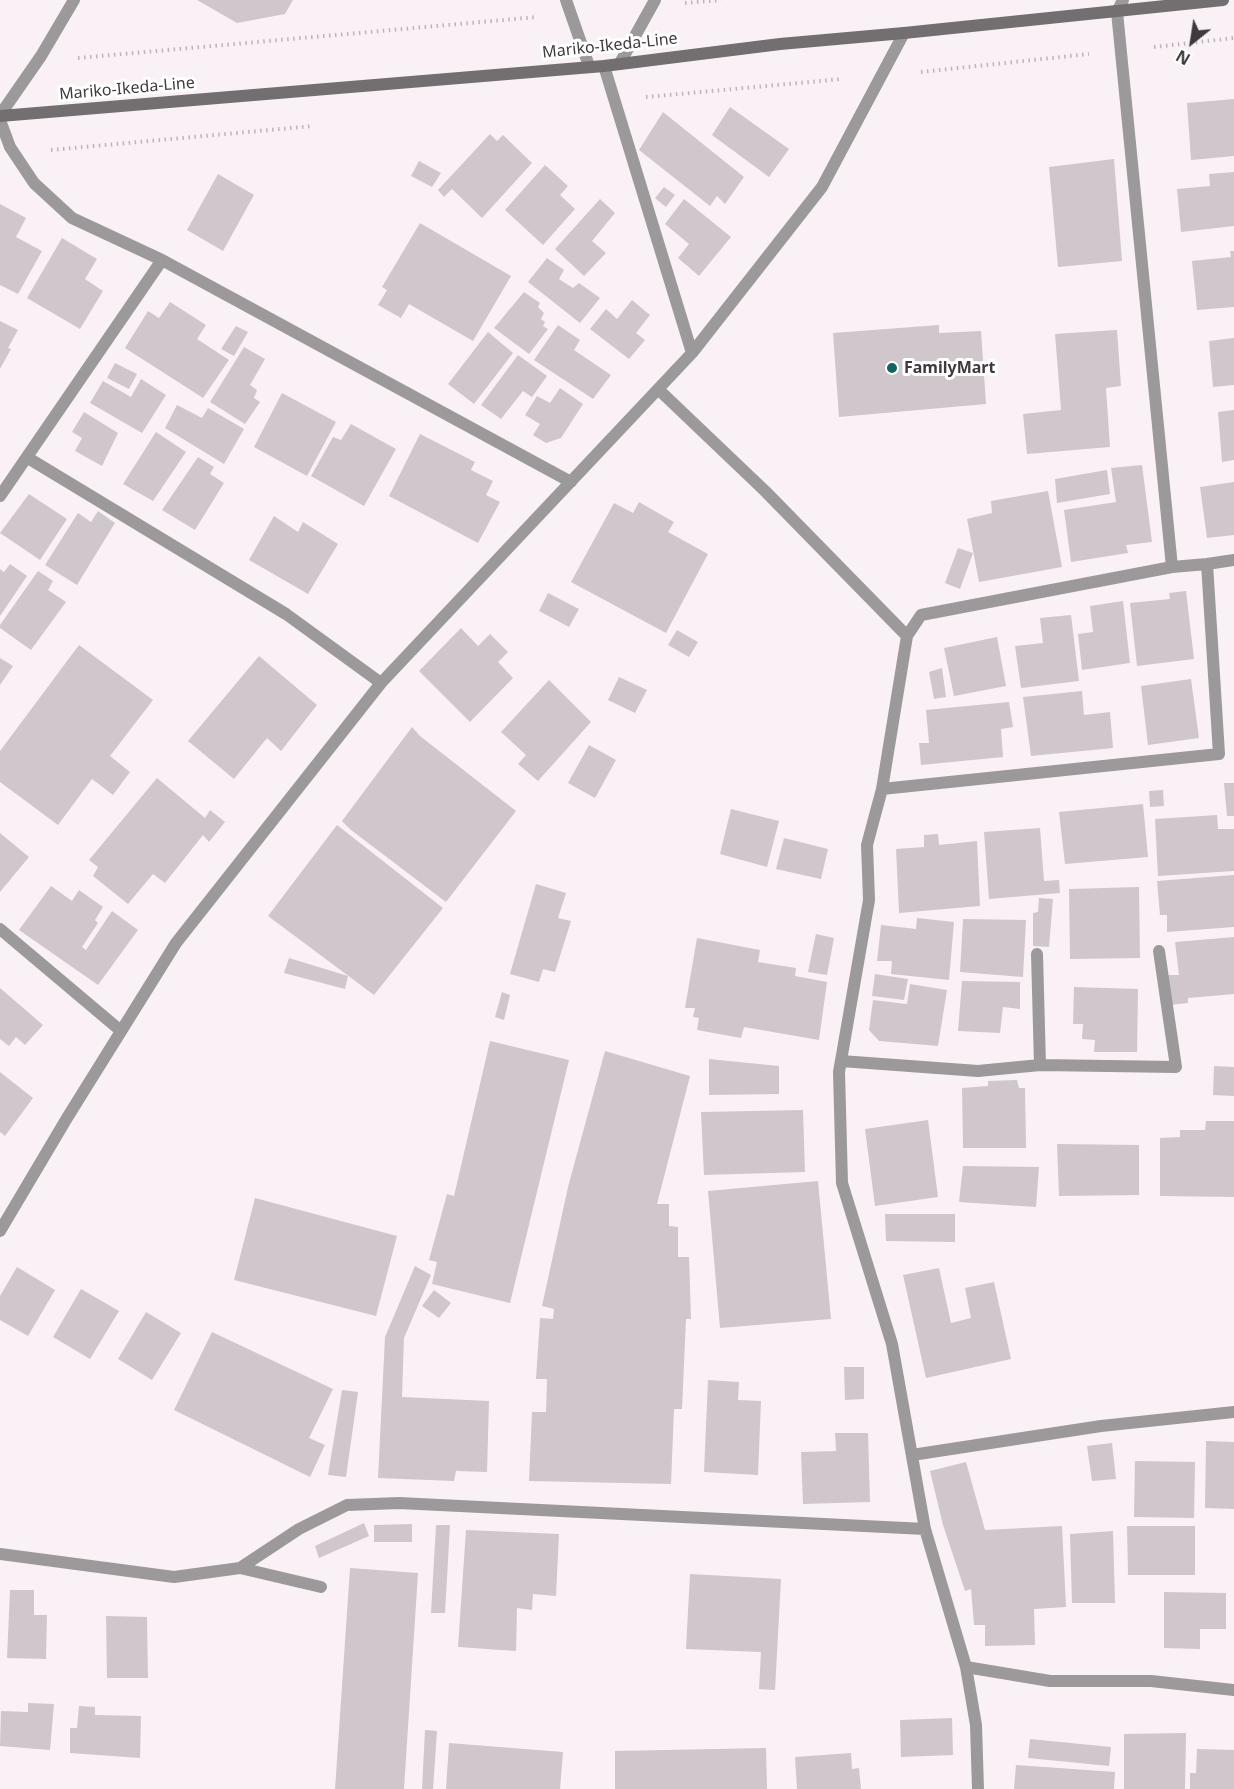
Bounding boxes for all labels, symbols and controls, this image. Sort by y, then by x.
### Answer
north arrow [1162,12,1222,72]
street label: Mariko-Ikeda-Line [541,29,679,63]
text: N [1172,45,1194,70]
street label: Mariko-Ikeda-Line [58,74,196,104]
place label: FamilyMart [904,358,995,378]
marker: FamilyMart [885,361,899,375]

